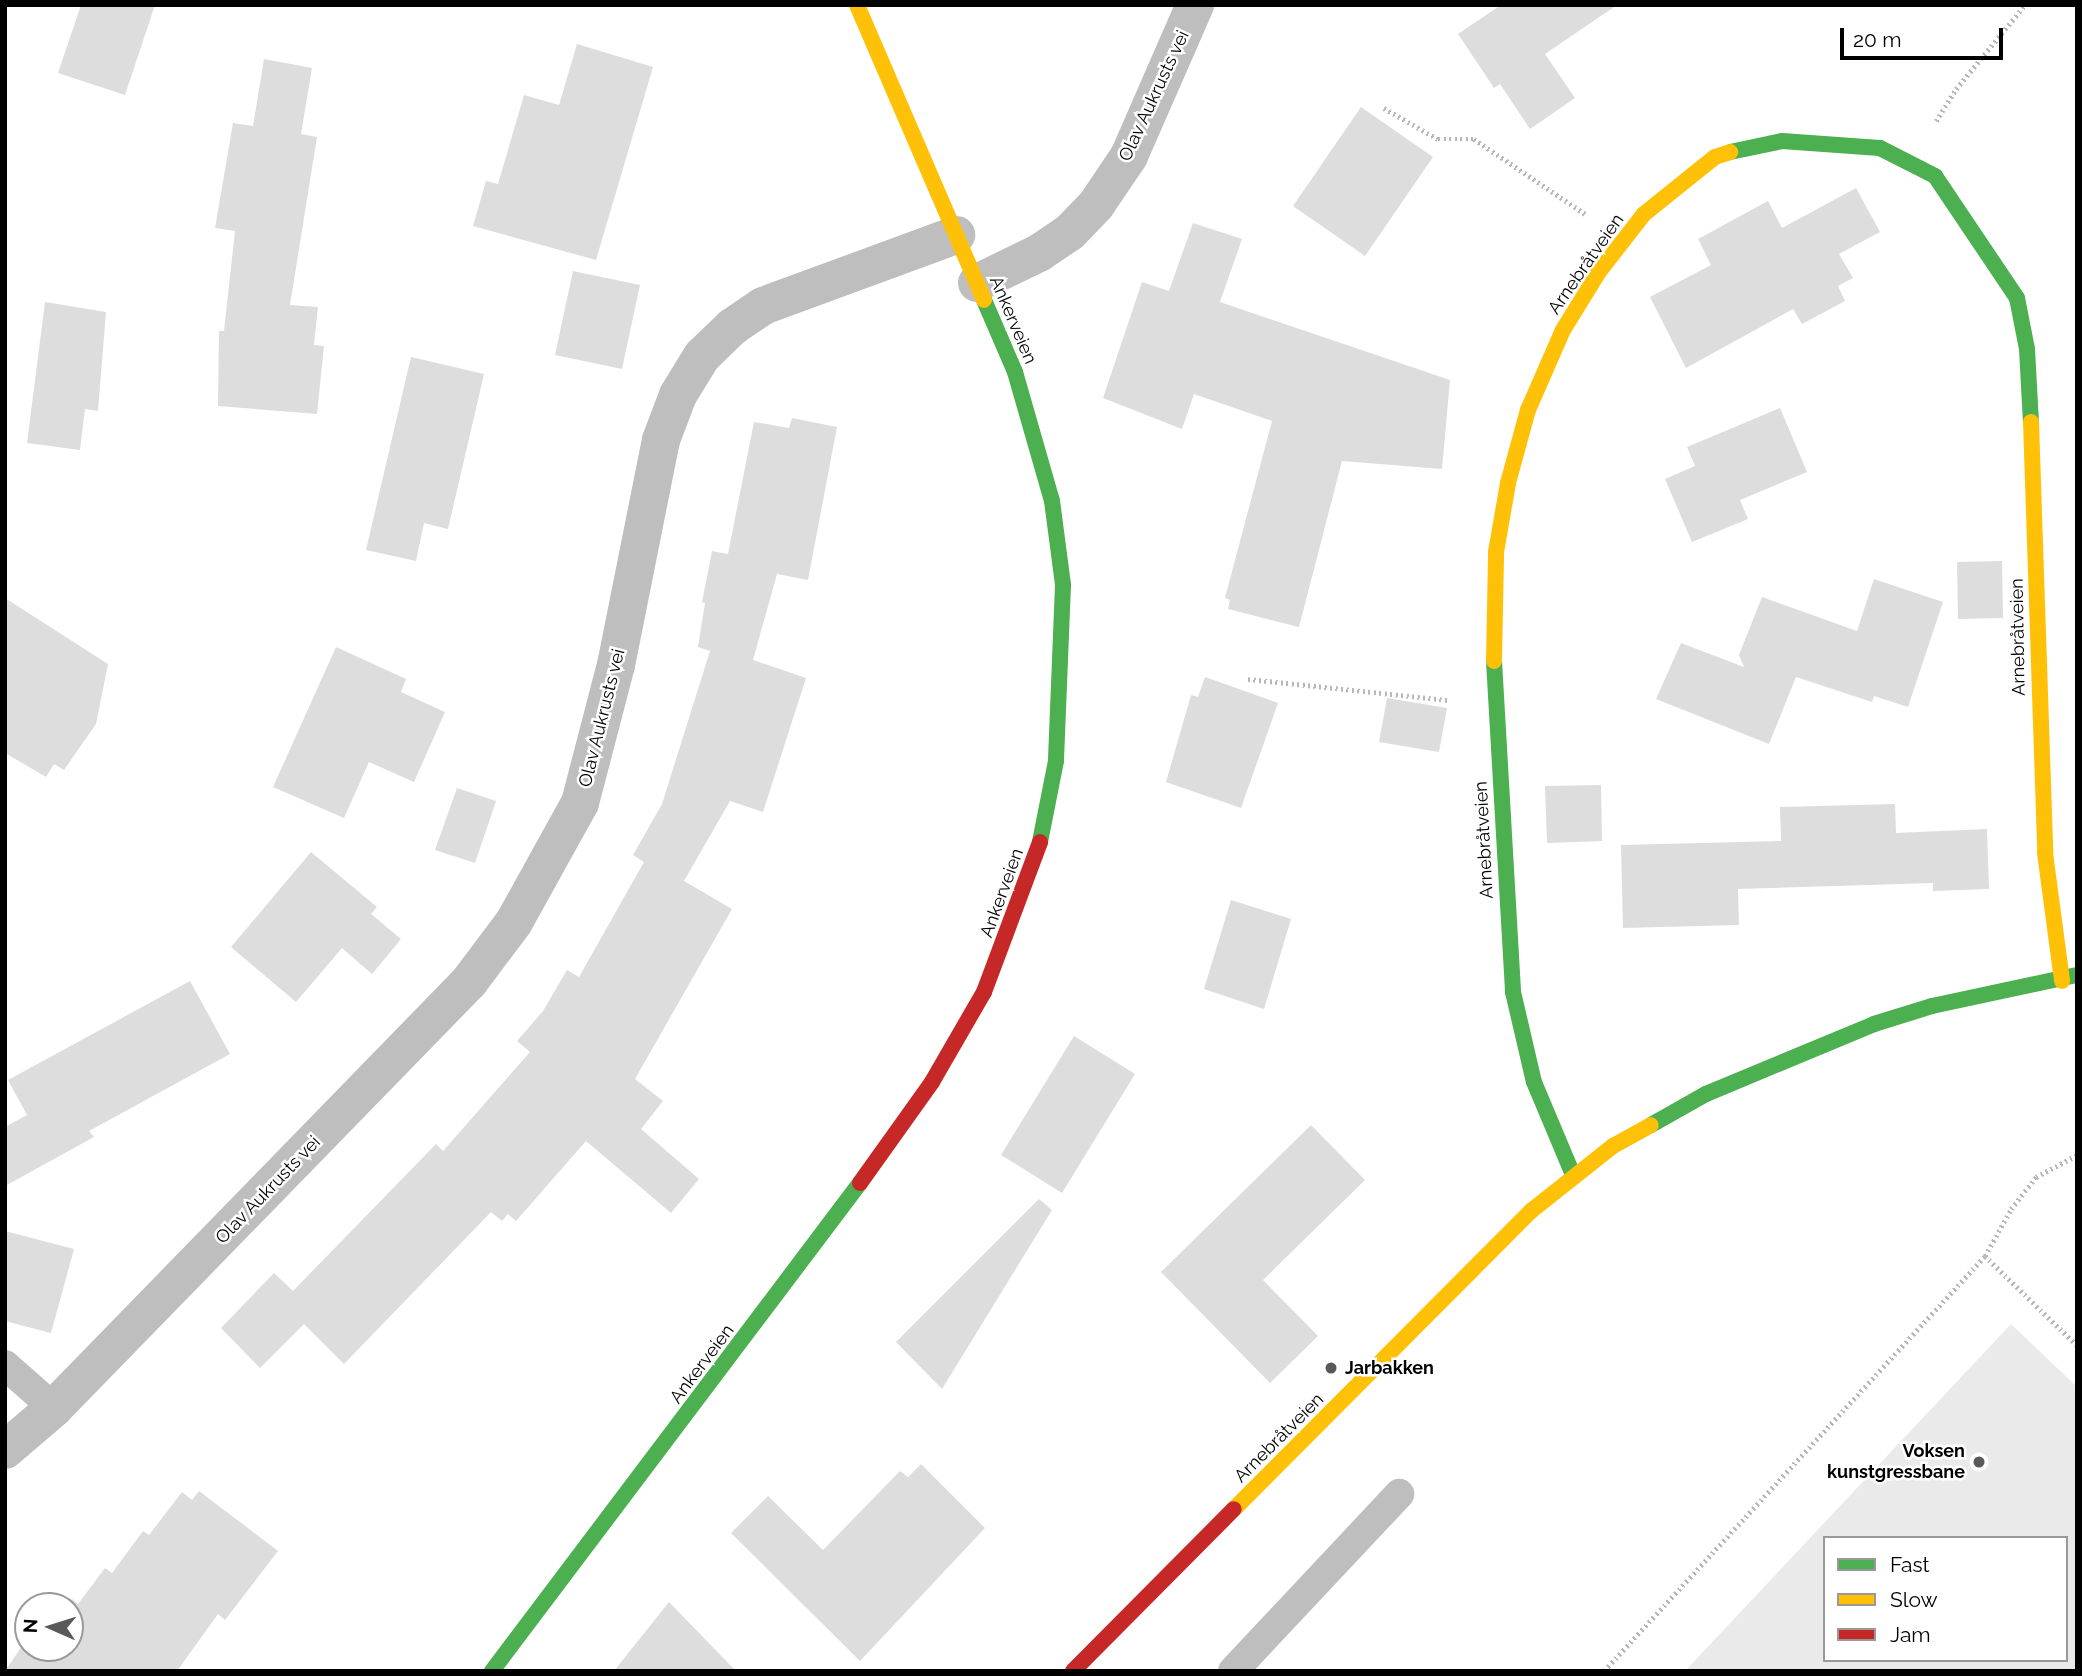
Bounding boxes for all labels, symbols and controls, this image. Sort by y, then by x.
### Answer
scale bar [1844,14,2007,58]
street label: Olav Aukrusts vei [1114,27,1194,165]
text: 20 m [1853,27,1901,52]
street label: Arnebråtveien [1543,210,1629,318]
street label: Ankerveien [985,273,1041,367]
street label: Arnebråtveien [2006,578,2030,696]
street label: Olav Aukrusts vei [574,646,630,790]
street label: Arnebråtveien [1470,781,1498,899]
street label: Ankerveien [976,845,1028,941]
street label: Olav Aukrusts vei [211,1131,325,1249]
street label: Ankerveien [665,1320,739,1408]
place label: Jarbakken [1345,1357,1434,1379]
marker: Jarbakken [1323,1360,1339,1376]
street label: Arnebråtveien [1230,1389,1328,1487]
place label: Voksen kunstgressbane [1827,1441,1965,1484]
marker: Voksen kunstgressbane [1971,1454,1987,1470]
legend [1823,1536,2068,1662]
text: Fast [1890,1552,1930,1577]
text: Slow [1890,1587,1938,1612]
north arrow [14,1592,84,1662]
text: N [19,1618,41,1634]
text: Jam [1890,1622,1931,1647]

